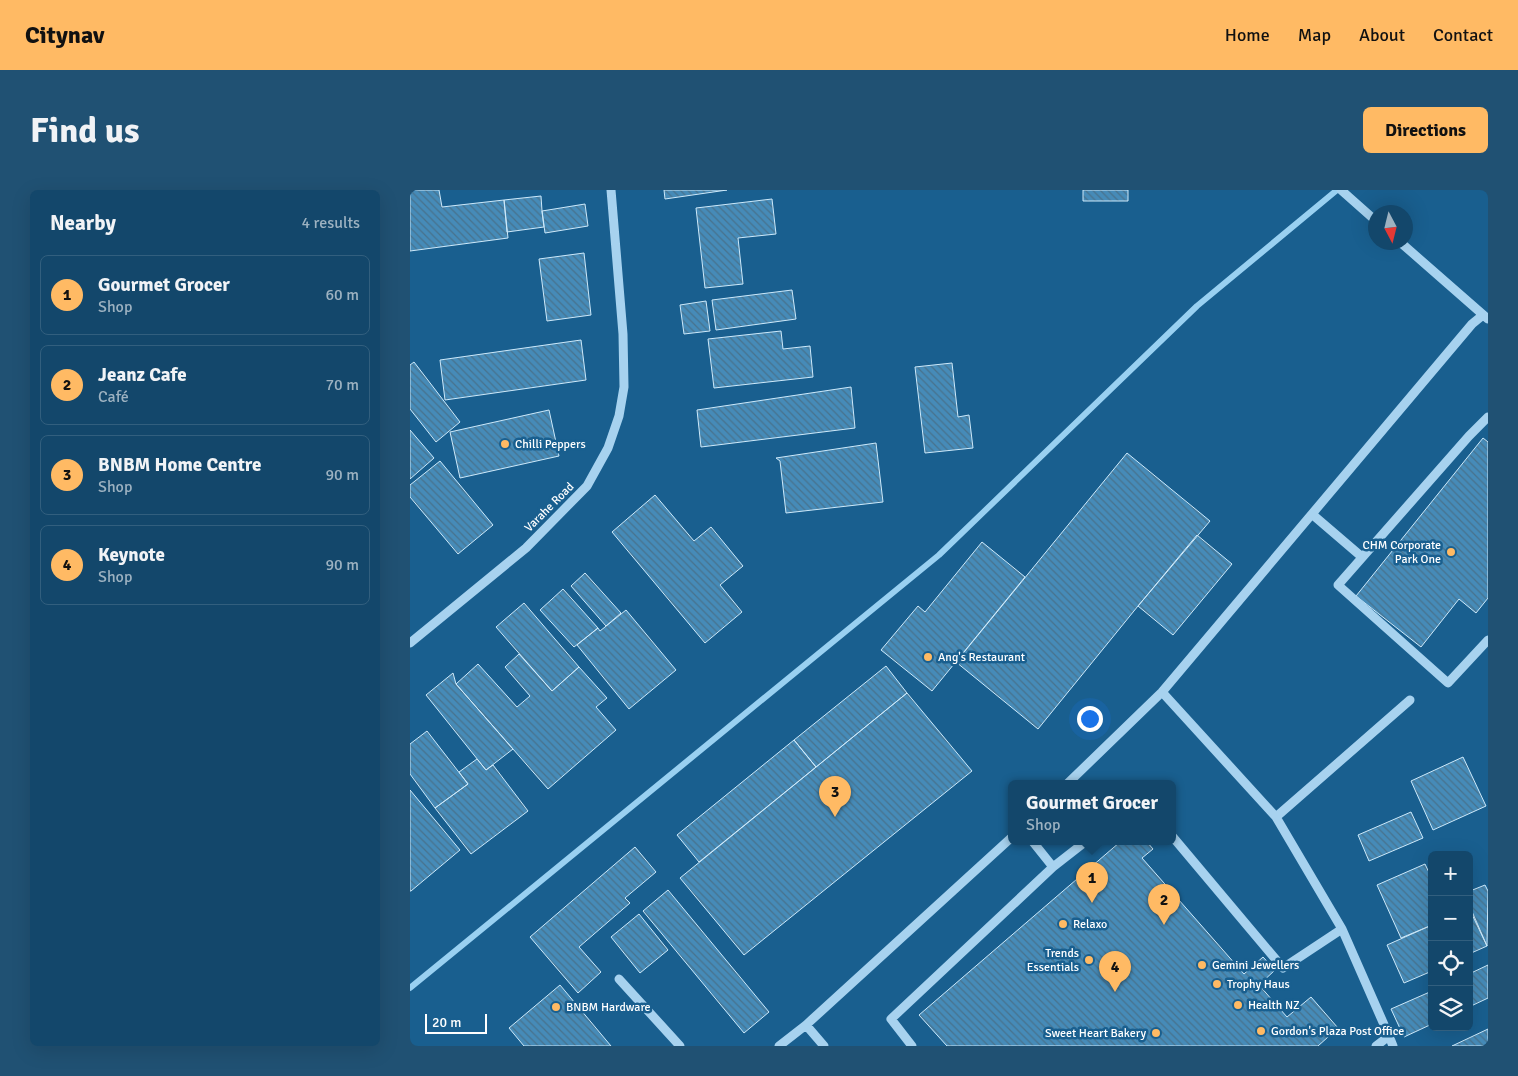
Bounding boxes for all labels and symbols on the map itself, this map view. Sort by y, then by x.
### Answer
north arrow [1368,205,1413,250]
place label: Chilli Peppers [515,437,586,452]
marker: Chilli Peppers [499,438,511,450]
street label: Varahe Road [521,479,577,535]
place label: CHM Corporate Park One [1363,538,1441,567]
marker: CHM Corporate Park One [1445,546,1457,558]
place label: Ang's Restaurant [938,650,1025,665]
marker: Ang's Restaurant [922,651,934,663]
your location [1077,706,1103,732]
pin: 3 [819,776,851,817]
pin: 1 [1076,862,1108,903]
pin: 2 [1148,884,1180,925]
place label: Relaxo [1073,917,1107,932]
marker: Relaxo [1057,918,1069,930]
place label: Trends Essentials [1027,946,1079,975]
pin: 4 [1099,951,1131,992]
marker: Trends Essentials [1083,954,1095,966]
place label: Gemini Jewellers [1212,958,1299,973]
marker: Gemini Jewellers [1196,959,1208,971]
place label: Trophy Haus [1227,977,1290,992]
marker: Trophy Haus [1211,978,1223,990]
place label: Health NZ [1248,998,1300,1013]
marker: Health NZ [1232,999,1244,1011]
place label: BNBM Hardware [566,1000,651,1015]
marker: BNBM Hardware [550,1001,562,1013]
scale bar [425,1011,488,1034]
place label: Gordon's Plaza Post Office [1271,1024,1404,1039]
marker: Gordon's Plaza Post Office [1255,1025,1267,1037]
place label: Sweet Heart Bakery [1045,1026,1146,1041]
marker: Sweet Heart Bakery [1150,1027,1162,1039]

